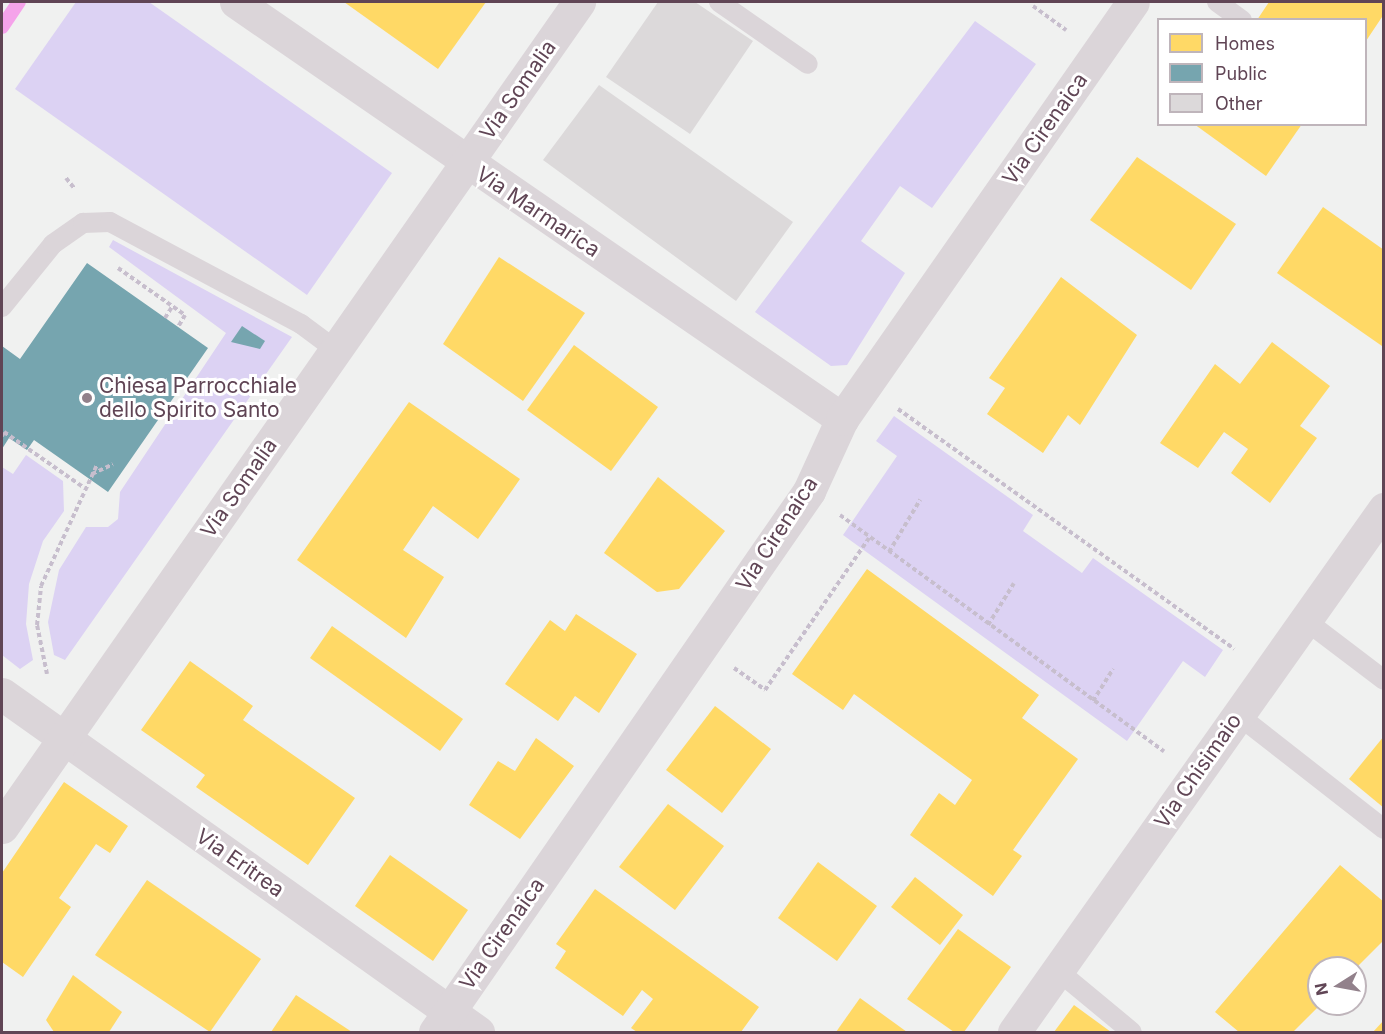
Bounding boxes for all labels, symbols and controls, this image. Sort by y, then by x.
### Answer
legend [1157,18,1367,126]
text: Homes [1215,33,1275,54]
street label: Via Somalia [475,35,561,145]
text: Public [1215,63,1267,84]
street label: Via Cirenaica [997,68,1093,190]
text: Other [1215,93,1263,114]
street label: Via Marmarica [471,161,605,263]
place label: Chiesa Parrocchiale dello Spirito Santo [99,373,297,423]
marker: Chiesa Parrocchiale dello Spirito Santo [80,391,94,405]
street label: Via Somalia [196,433,282,543]
street label: Via Cirenaica [731,472,823,596]
street label: Via Chisimaio [1149,709,1247,833]
street label: Via Eritrea [191,823,289,903]
street label: Via Cirenaica [454,873,550,995]
north arrow [1307,956,1367,1016]
text: N [1310,981,1332,997]

